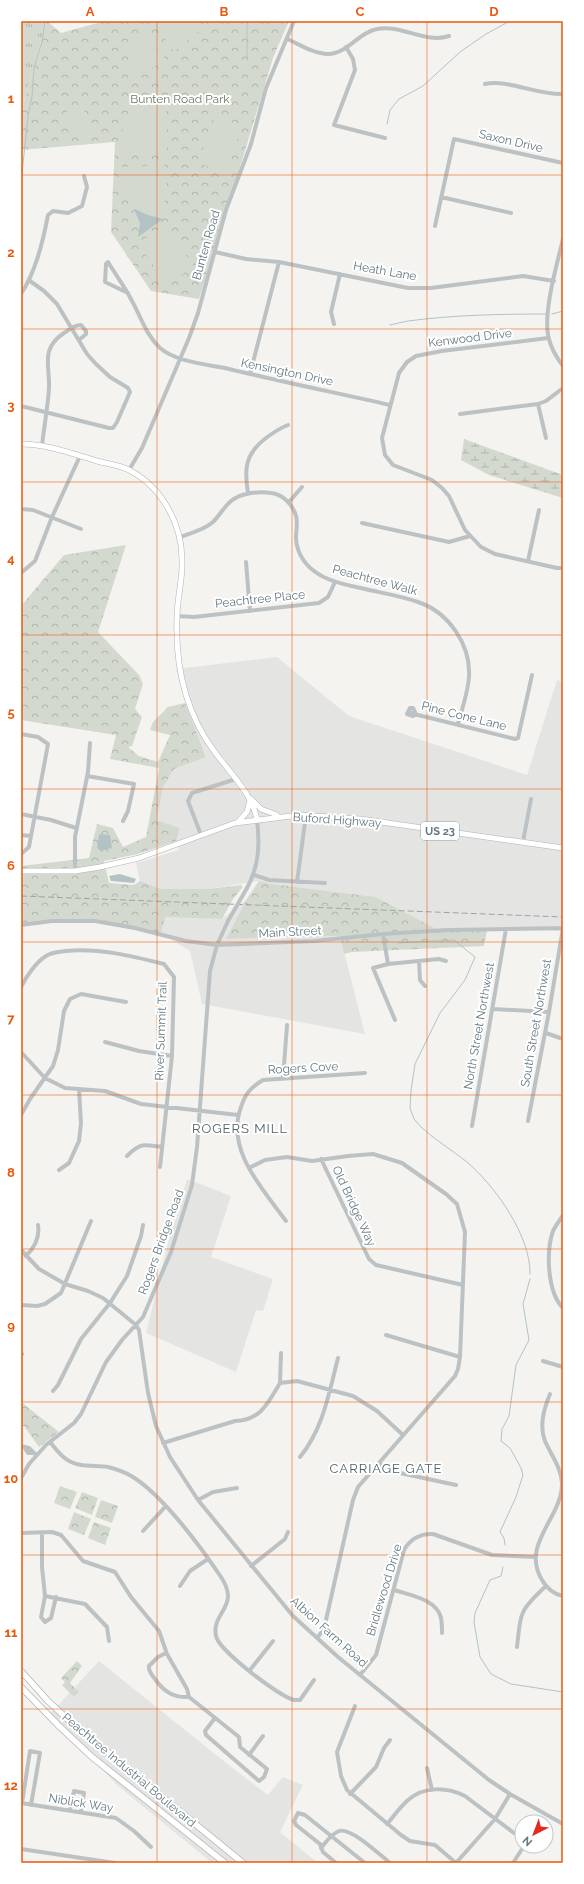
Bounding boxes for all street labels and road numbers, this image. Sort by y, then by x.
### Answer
street label: Saxon Drive [478,127,544,155]
street label: Bunten Road [189,209,223,281]
street label: Heath Lane [352,259,418,283]
street label: Kenwood Drive [427,326,513,350]
street label: Kensington Drive [240,355,334,389]
street label: Peachtree Walk [331,562,420,598]
street label: Peachtree Place [214,587,306,611]
street label: Pine Cone Lane [420,699,508,733]
street label: Buford Highway [292,810,382,830]
road number: US 23 [421,822,459,840]
street label: Main Street [258,923,322,941]
street label: South Street Northwest [518,958,554,1088]
street label: North Street Northwest [461,961,497,1091]
street label: River Summit Trail [152,980,170,1081]
street label: Rogers Cove [267,1059,339,1077]
street label: Old Bridge Way [329,1164,379,1249]
street label: Rogers Bridge Road [135,1187,187,1297]
street label: Bridlewood Drive [363,1542,405,1638]
street label: Albion Farm Road [288,1594,370,1670]
street label: Peachtree Industrial Boulevard [59,1710,199,1830]
street label: Niblick Way [48,1791,115,1815]

